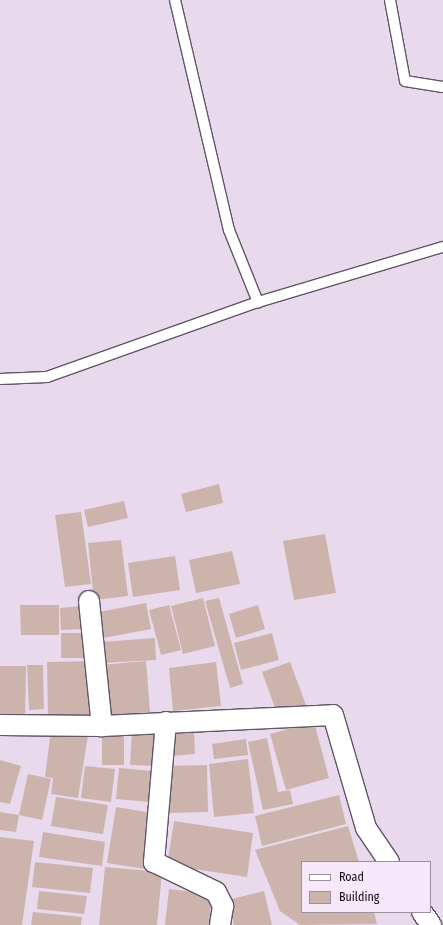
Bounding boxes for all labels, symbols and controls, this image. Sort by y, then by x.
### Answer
legend [301,861,431,913]
text: Road [339,870,364,884]
text: Building [339,890,379,904]

